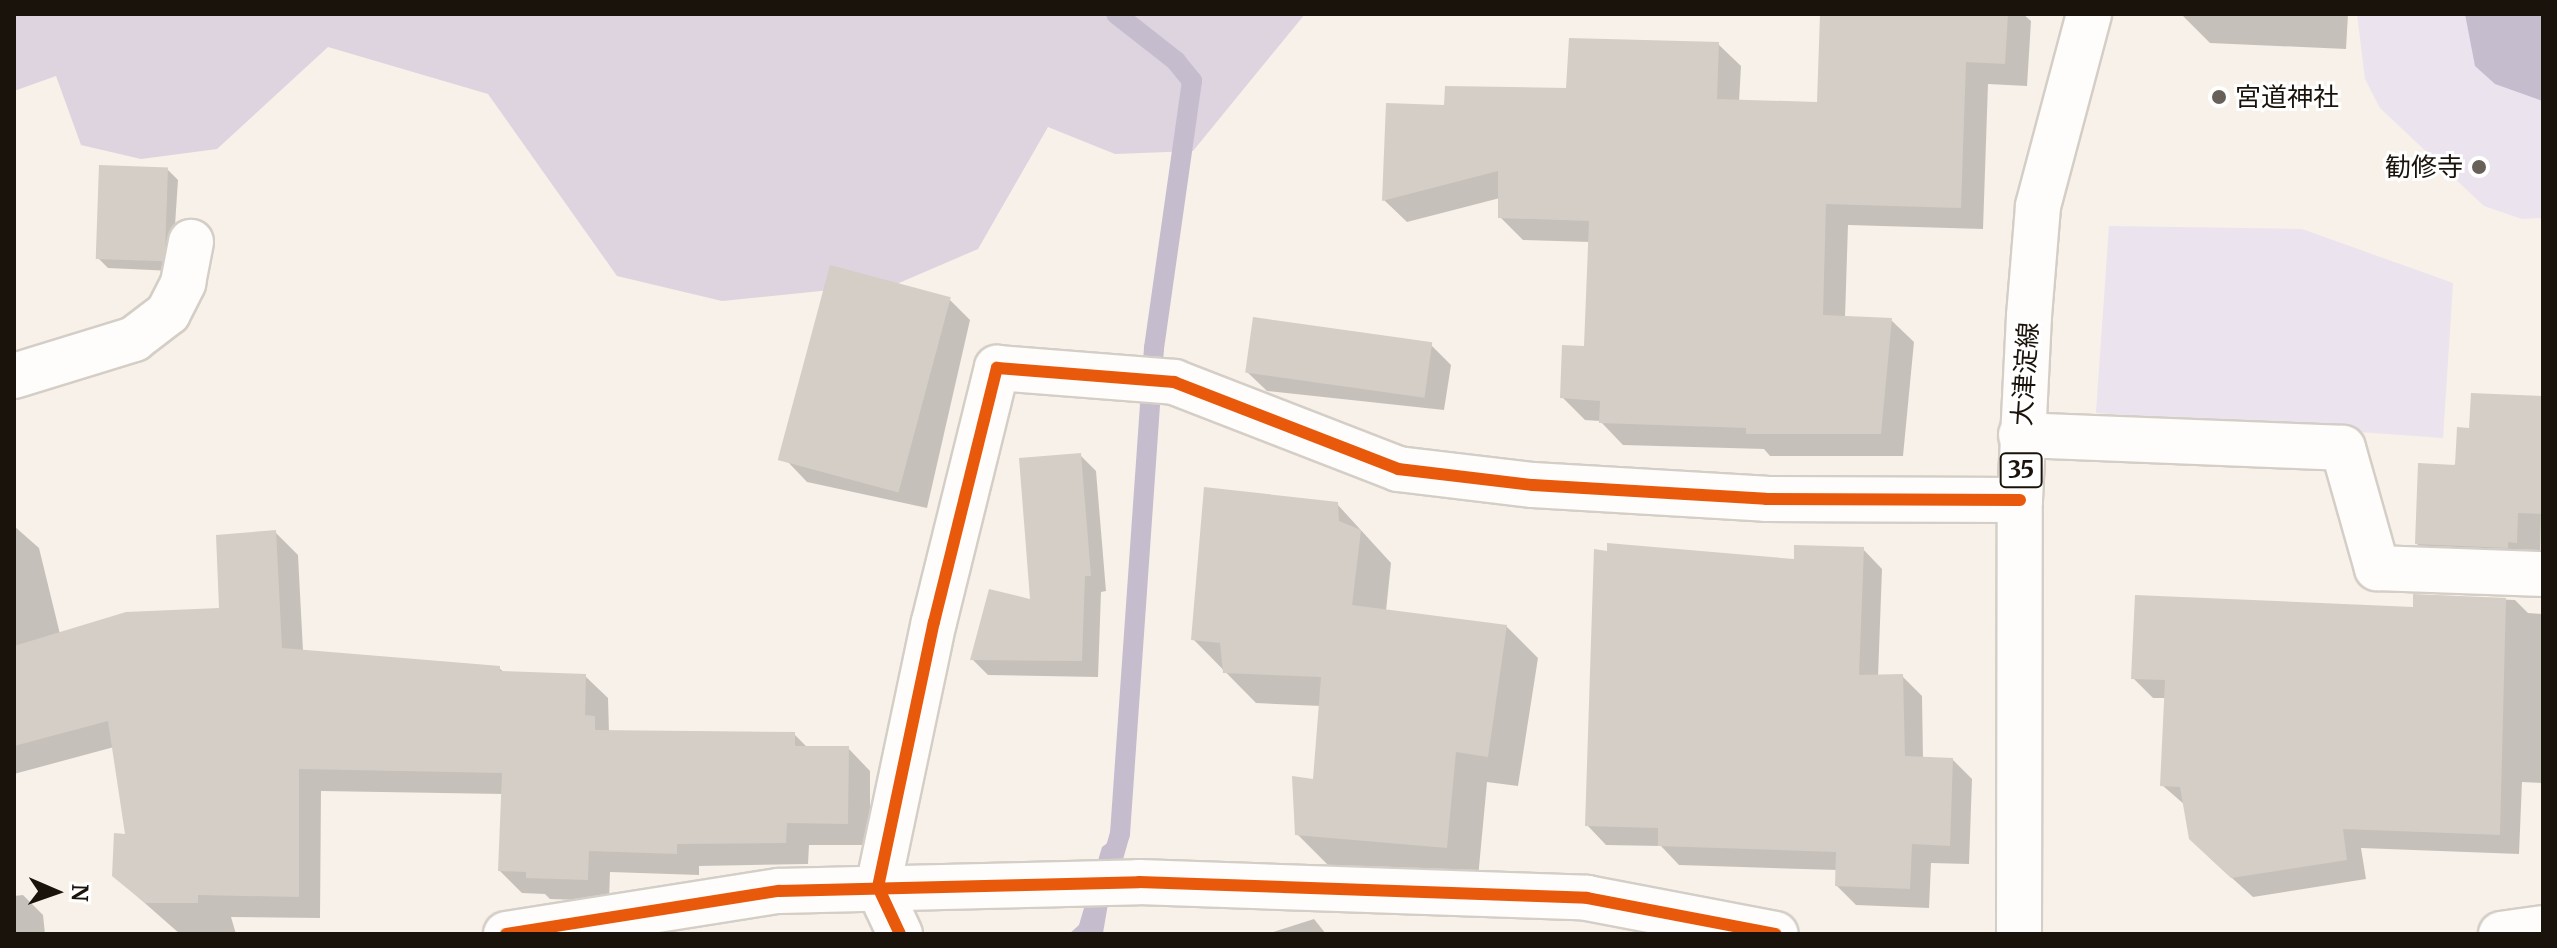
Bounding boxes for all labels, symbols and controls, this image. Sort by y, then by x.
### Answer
place label: 宮道神社 [2235,81,2339,113]
marker: 宮道神社 [2210,88,2228,106]
place label: 勧修寺 [2385,151,2463,183]
marker: 勧修寺 [2470,158,2488,176]
street label: 大津淀線 [2006,321,2044,427]
road number: 35 [1999,450,2043,490]
north arrow [16,852,96,932]
text: N [66,884,94,902]

